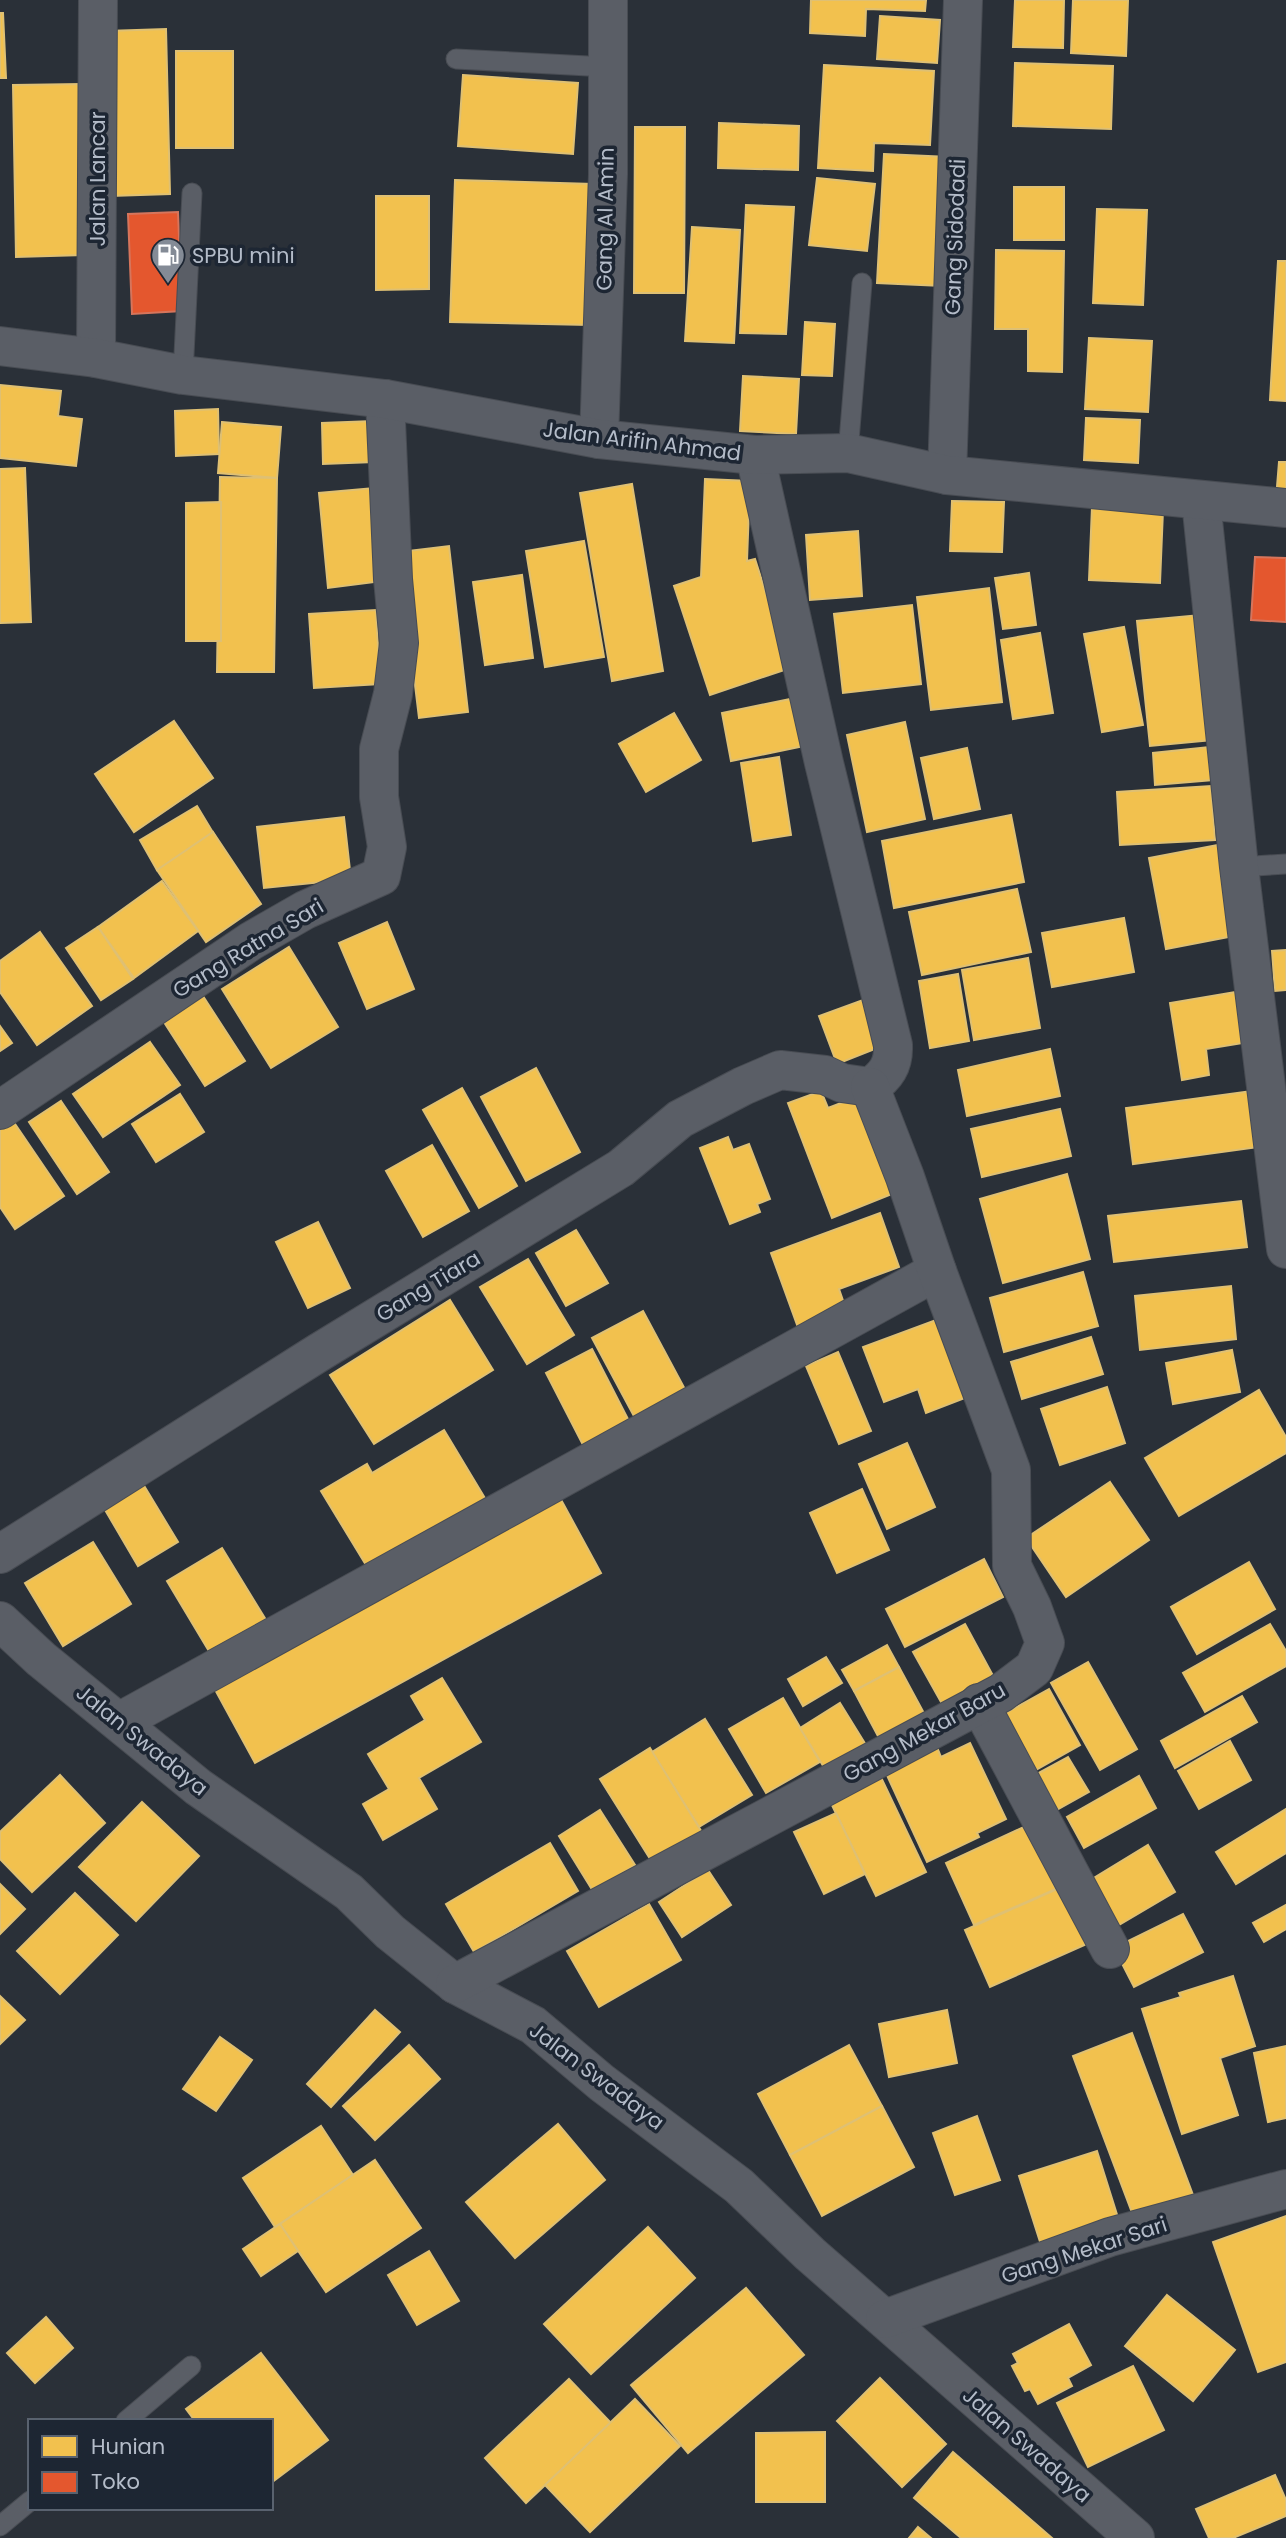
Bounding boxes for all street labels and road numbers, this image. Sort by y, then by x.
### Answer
street label: Jalan Lancar [83,111,112,247]
street label: Gang Al Amin [589,147,621,291]
street label: Gang Sidodadi [938,158,972,316]
street label: Jalan Arifin Ahmad [541,414,743,468]
street label: Gang Ratna Sari [167,891,329,1005]
street label: Gang Tiara [371,1244,485,1328]
street label: Gang Mekar Baru [838,1675,1010,1789]
street label: Jalan Swadaya [70,1678,214,1802]
street label: Jalan Swadaya [524,2016,670,2136]
street label: Gang Mekar Sari [997,2210,1171,2290]
street label: Jalan Swadaya [956,2381,1098,2509]

